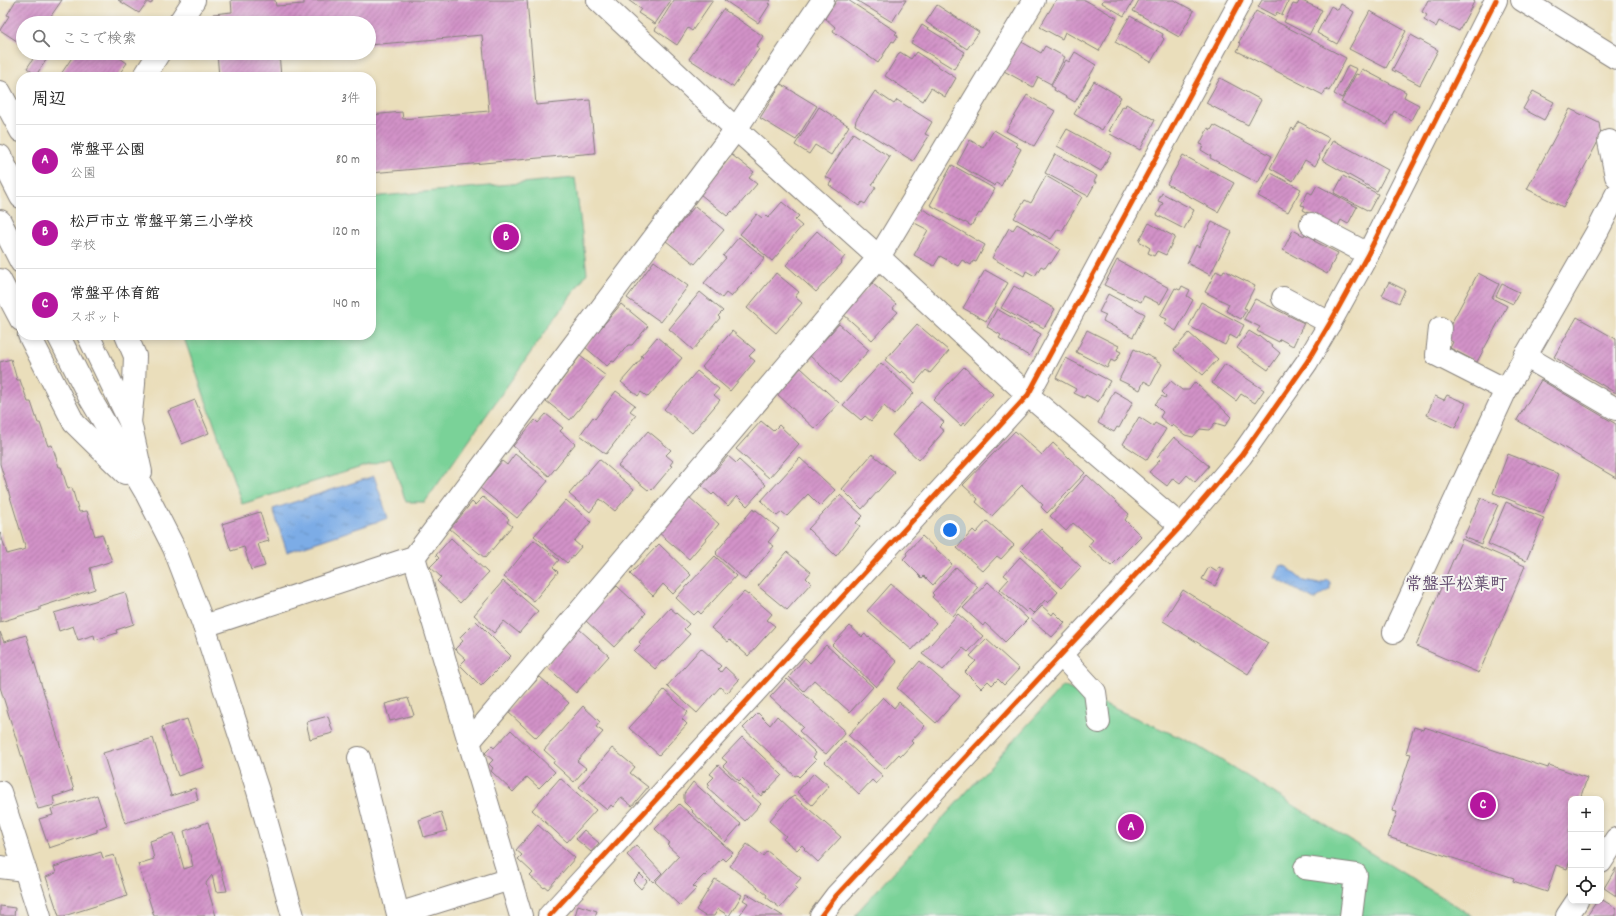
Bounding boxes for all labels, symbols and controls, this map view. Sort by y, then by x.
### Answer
search box [16,16,376,60]
icon: search [30,27,52,49]
text: ここで検索 [62,29,137,51]
text: 周辺 [32,89,66,113]
text: 3件 [341,90,360,109]
text: 常盤平公園 [70,140,145,162]
text: A [41,151,49,170]
text: 80 m [336,151,360,170]
text: 公園 [70,165,96,184]
text: 松戸市立 常盤平第三小学校 [70,212,253,234]
pin: B [493,222,519,252]
text: B [42,223,48,242]
text: 120 m [332,223,360,242]
text: 学校 [70,237,96,256]
text: 常盤平体育館 [70,284,160,306]
text: C [42,295,48,314]
text: 140 m [333,295,360,314]
text: スポット [70,309,122,328]
your location [940,520,960,540]
district label: 常盤平松葉町 [1405,574,1507,598]
pin: C [1470,790,1496,820]
map controls [1568,796,1604,904]
button: + [1568,796,1604,832]
pin: A [1118,812,1144,842]
button: − [1568,832,1604,868]
button: locate [1568,868,1604,904]

